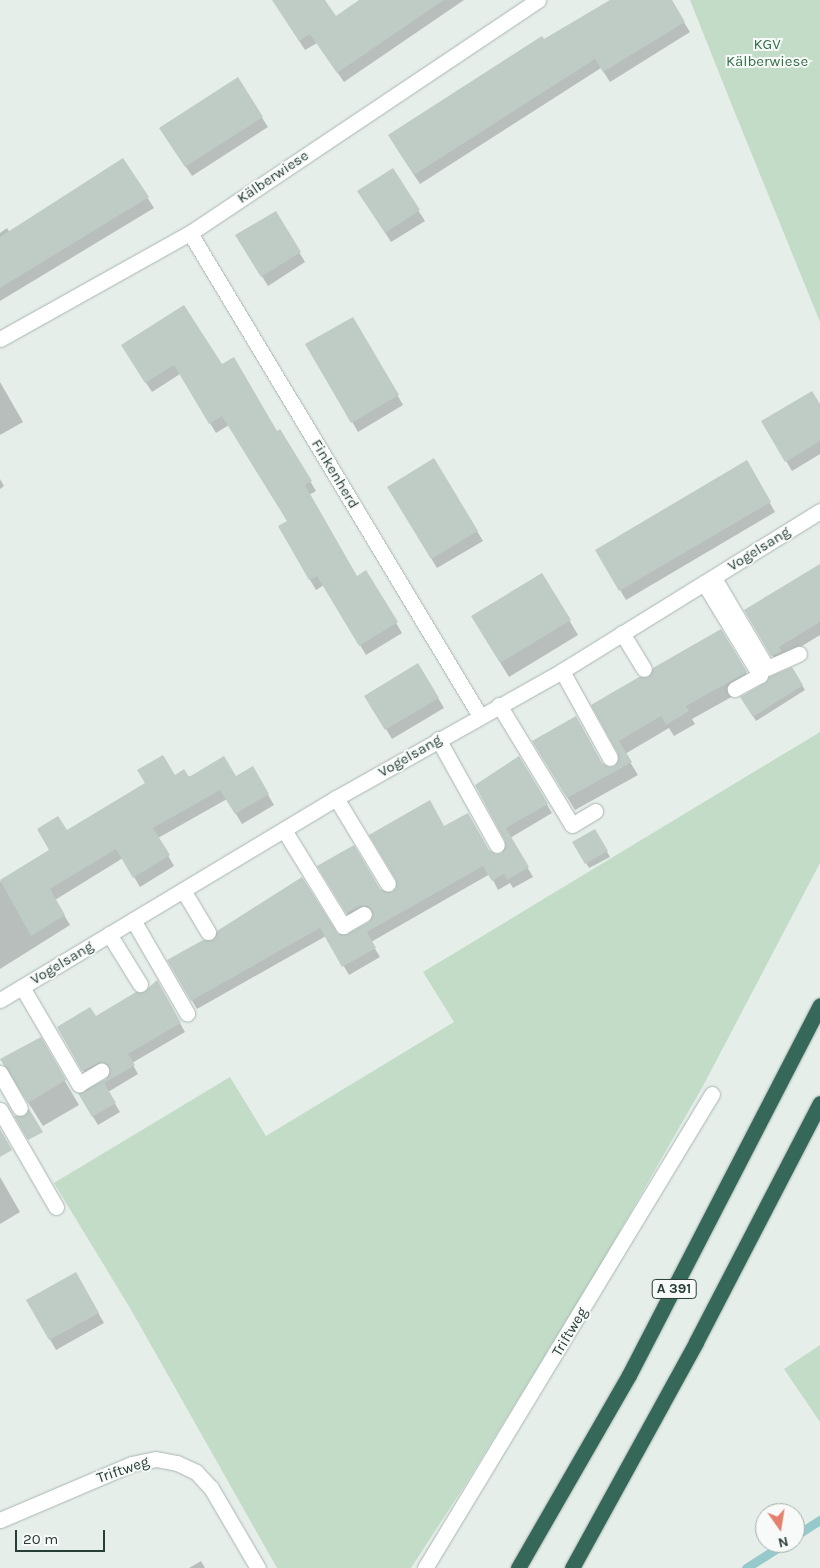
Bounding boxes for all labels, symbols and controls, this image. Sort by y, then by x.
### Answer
park label: KGV Kälberwiese [726,35,808,70]
street label: Kälberwiese [234,147,312,207]
street label: Finkenherd [307,436,363,512]
street label: Vogelsang [724,523,794,575]
street label: Vogelsang [375,731,445,781]
street label: Vogelsang [27,937,97,989]
road number: A 391 [652,1278,696,1300]
street label: Triftweg [548,1304,592,1360]
street label: Triftweg [94,1453,152,1487]
north arrow [755,1503,805,1553]
scale bar [18,1520,108,1552]
text: 20 m [23,1530,58,1548]
text: N [776,1533,790,1552]

